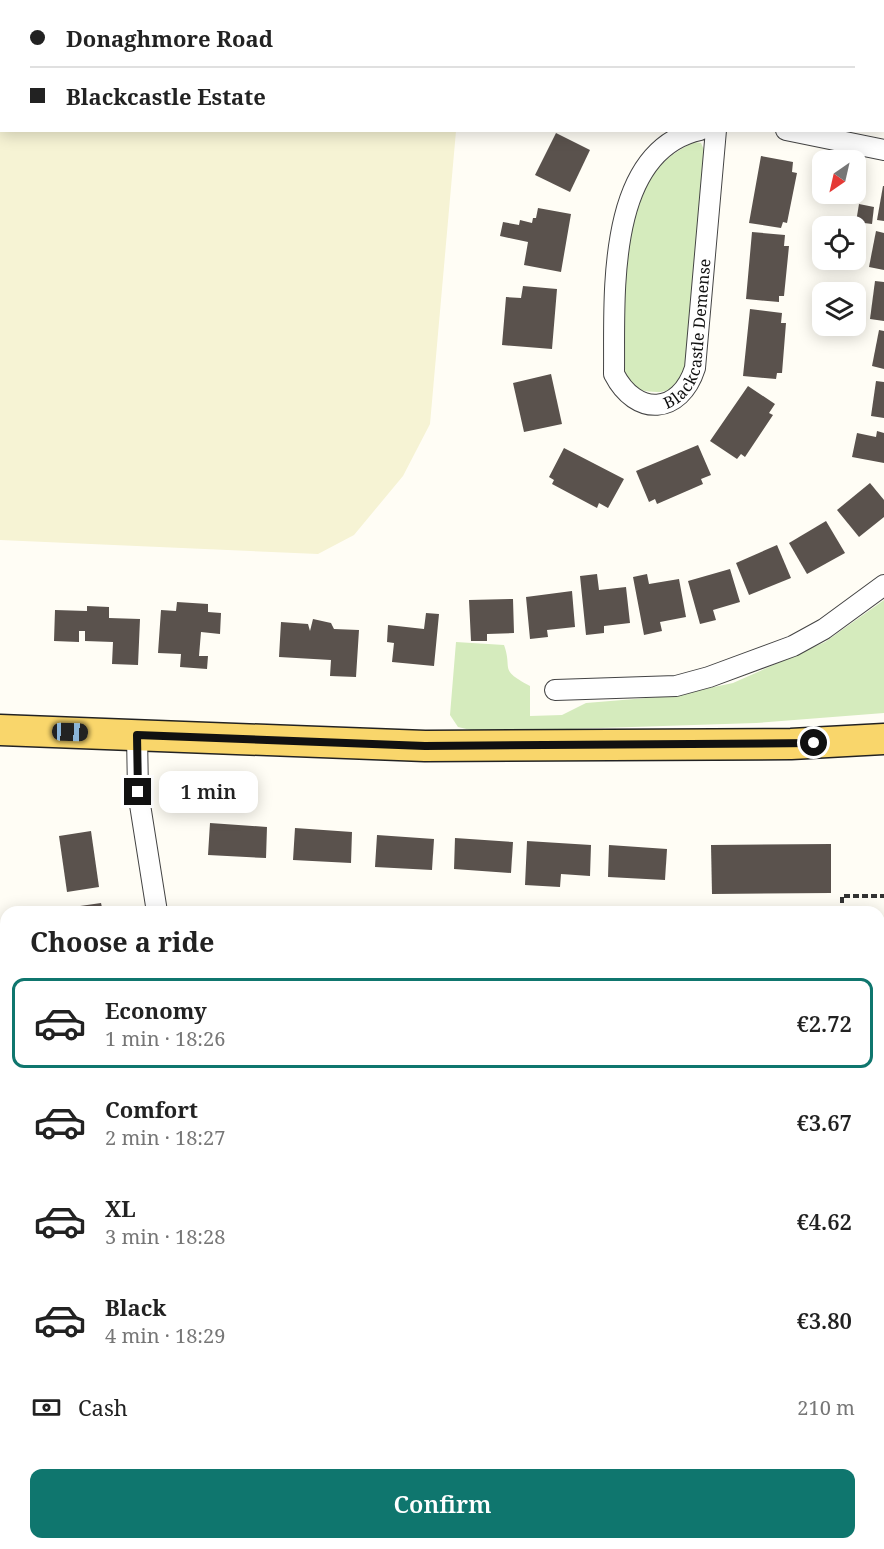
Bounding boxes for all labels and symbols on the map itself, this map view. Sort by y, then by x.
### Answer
north arrow [812,150,866,204]
street label: Blackcastle Demense [660,258,716,414]
car [52,722,88,742]
route start [800,729,827,756]
callout: 1 min [159,771,258,813]
route end [124,778,151,805]

